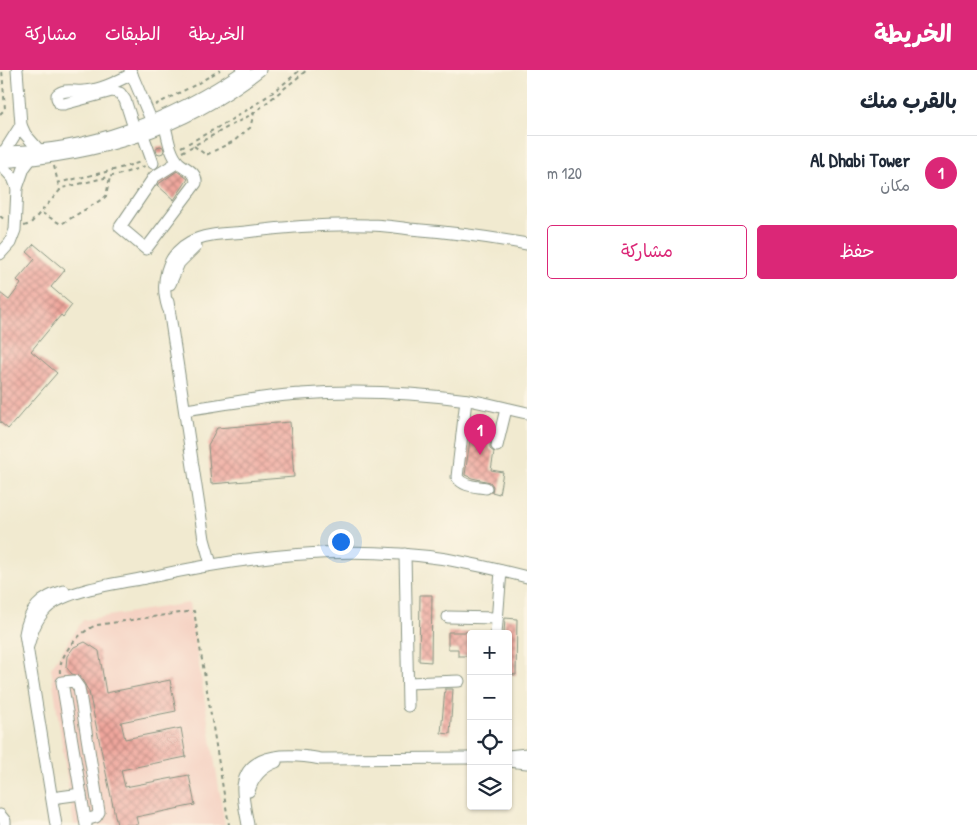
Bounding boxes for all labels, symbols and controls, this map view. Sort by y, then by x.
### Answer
text: الخريطة [874,17,952,49]
text: مشاركة [25,21,77,46]
text: الطبقات [105,21,161,46]
text: الخريطة [189,21,245,46]
text: بالقرب منك [860,86,957,115]
text: Al Dhabi Tower [810,147,910,173]
text: 120 m [547,162,582,184]
text: 1 [938,162,944,184]
text: مكان [880,174,910,196]
button: مشاركة [547,225,747,279]
button: حفظ [757,225,957,279]
pin: 1 [464,414,496,455]
your location [328,529,354,555]
map controls [467,630,512,810]
button: + [467,630,512,675]
button: − [467,675,512,720]
button: locate [467,720,512,765]
button: layers [467,765,512,810]

